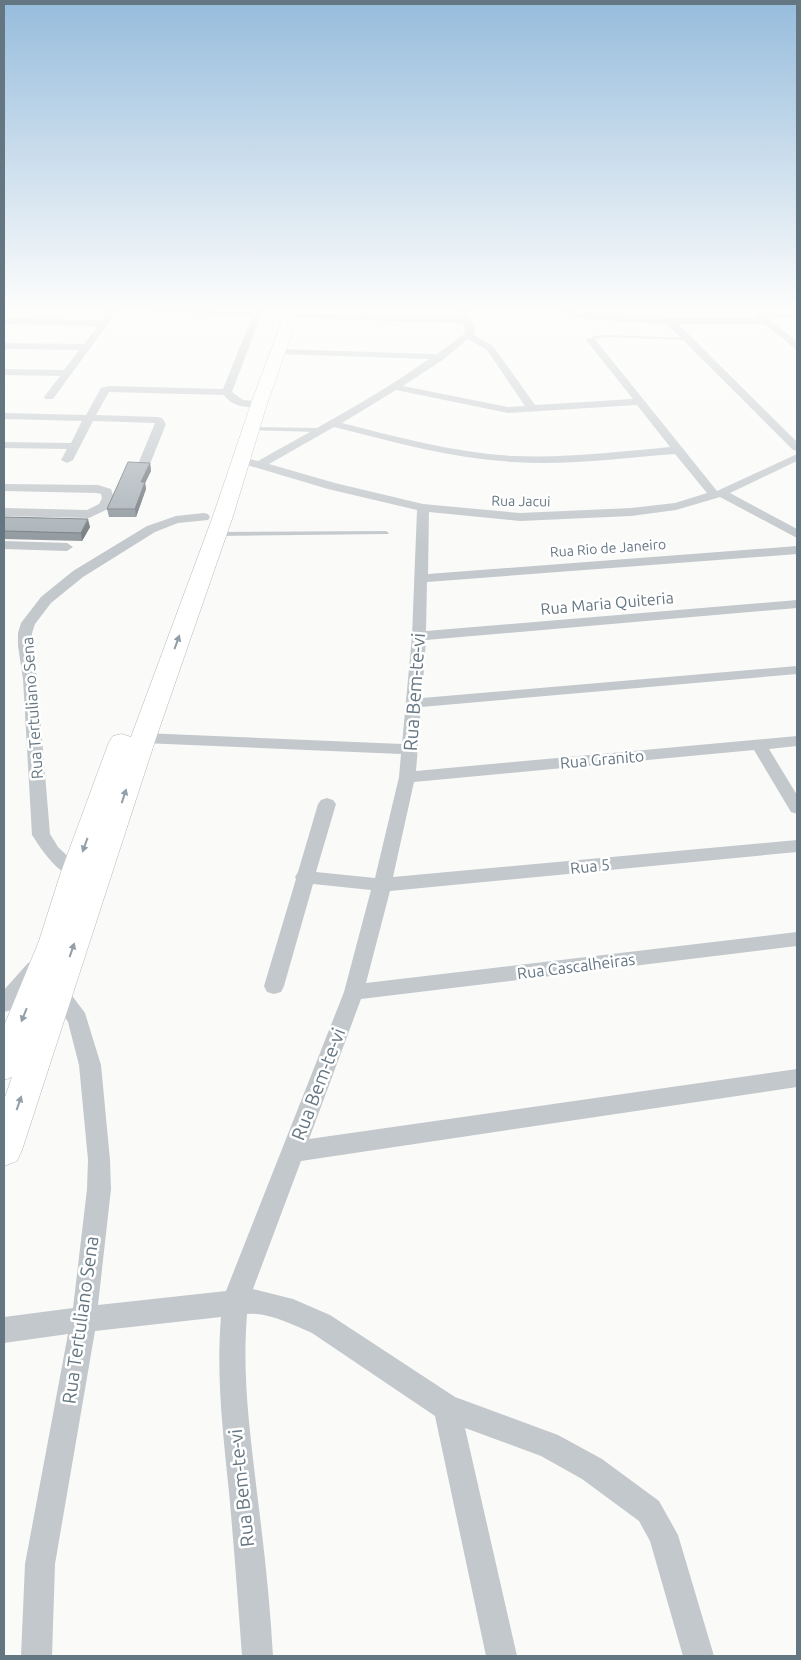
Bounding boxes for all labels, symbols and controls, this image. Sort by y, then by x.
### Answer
street label: Rua Jacui [491,492,551,510]
street label: Rua Rio de Janeiro [549,536,667,560]
street label: Rua Maria Quiteria [540,588,674,618]
street label: Rua Bem-te-vi [399,632,429,752]
one-way arrow [173,634,181,649]
street label: Rua Tertuliano Sena [18,636,46,780]
street label: Rua Granito [559,746,645,772]
one-way arrow [120,788,128,803]
one-way arrow [81,838,89,853]
street label: Rua 5 [569,855,611,877]
one-way arrow [68,942,76,957]
street label: Rua Cascalheiras [516,950,636,982]
one-way arrow [20,1008,28,1022]
street label: Rua Bem-te-vi [286,1025,350,1143]
one-way arrow [16,1096,24,1111]
street label: Rua Tertuliano Sena [57,1235,103,1405]
street label: Rua Bem-te-vi [224,1428,258,1548]

